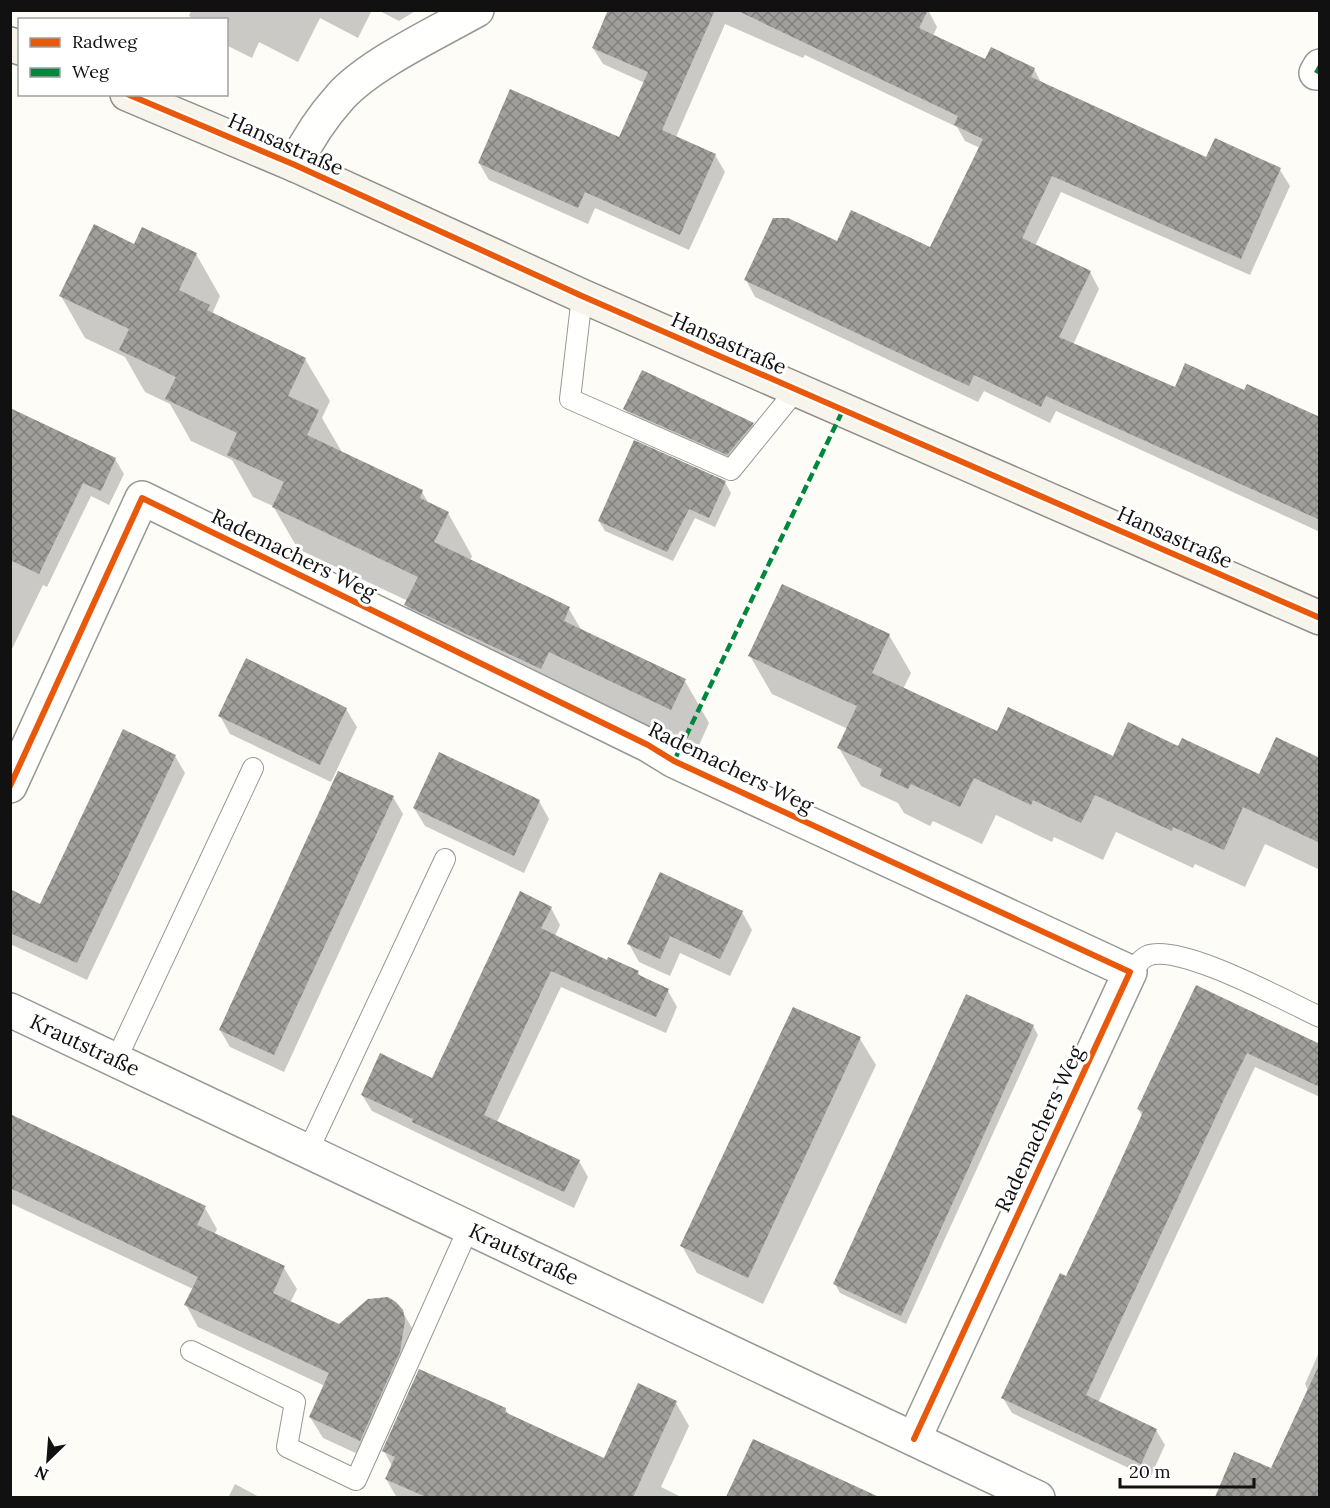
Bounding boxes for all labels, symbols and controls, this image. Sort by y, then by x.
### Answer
legend [18,18,228,96]
text: Radweg [72,30,138,53]
text: Weg [72,60,110,83]
street label: Hansastraße [224,107,348,181]
street label: Hansastraße [667,306,791,380]
street label: Hansastraße [1113,500,1237,574]
street label: Rademachers Weg [207,502,381,606]
street label: Rademachers Weg [644,715,818,819]
street label: Krautstraße [26,1008,144,1082]
street label: Rademachers Weg [989,1041,1089,1216]
street label: Krautstraße [465,1217,583,1291]
north arrow [18,1430,78,1490]
scale bar [1120,1451,1254,1489]
text: 20 m [1129,1460,1171,1483]
text: N [32,1462,51,1485]

